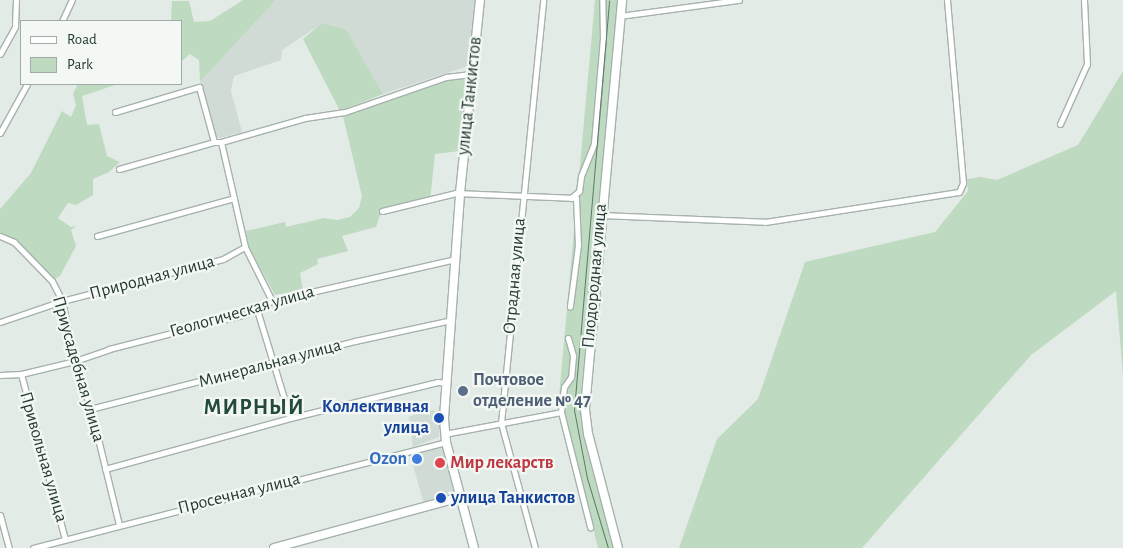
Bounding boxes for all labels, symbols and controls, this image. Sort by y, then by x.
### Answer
legend [20,20,182,85]
text: Road [67,32,97,47]
street label: улица Танкистов [453,36,487,156]
text: Park [67,57,93,72]
street label: Плодородная улица [578,203,612,349]
street label: Отрадная улица [499,217,531,335]
street label: Природная улица [87,251,217,305]
street label: Геологическая улица [167,281,317,343]
street label: Приусадебная улица [47,293,109,445]
street label: Минеральная улица [196,335,344,393]
place label: Почтовое отделение № 47 [473,370,591,412]
marker: Почтовое отделение № 47 [457,385,469,397]
street label: Привольная улица [14,389,72,525]
district label: МИРНЫЙ [203,395,305,421]
place label: Коллективная улица [322,397,429,439]
marker: Коллективная улица [433,412,445,424]
place label: Ozon [370,448,407,470]
place label: Мир лекарств [450,452,554,474]
marker: Ozon [411,453,423,465]
marker: Мир лекарств [434,457,446,469]
street label: Просечная улица [176,468,302,520]
place label: улица Танкистов [451,487,575,509]
marker: улица Танкистов [435,492,447,504]

